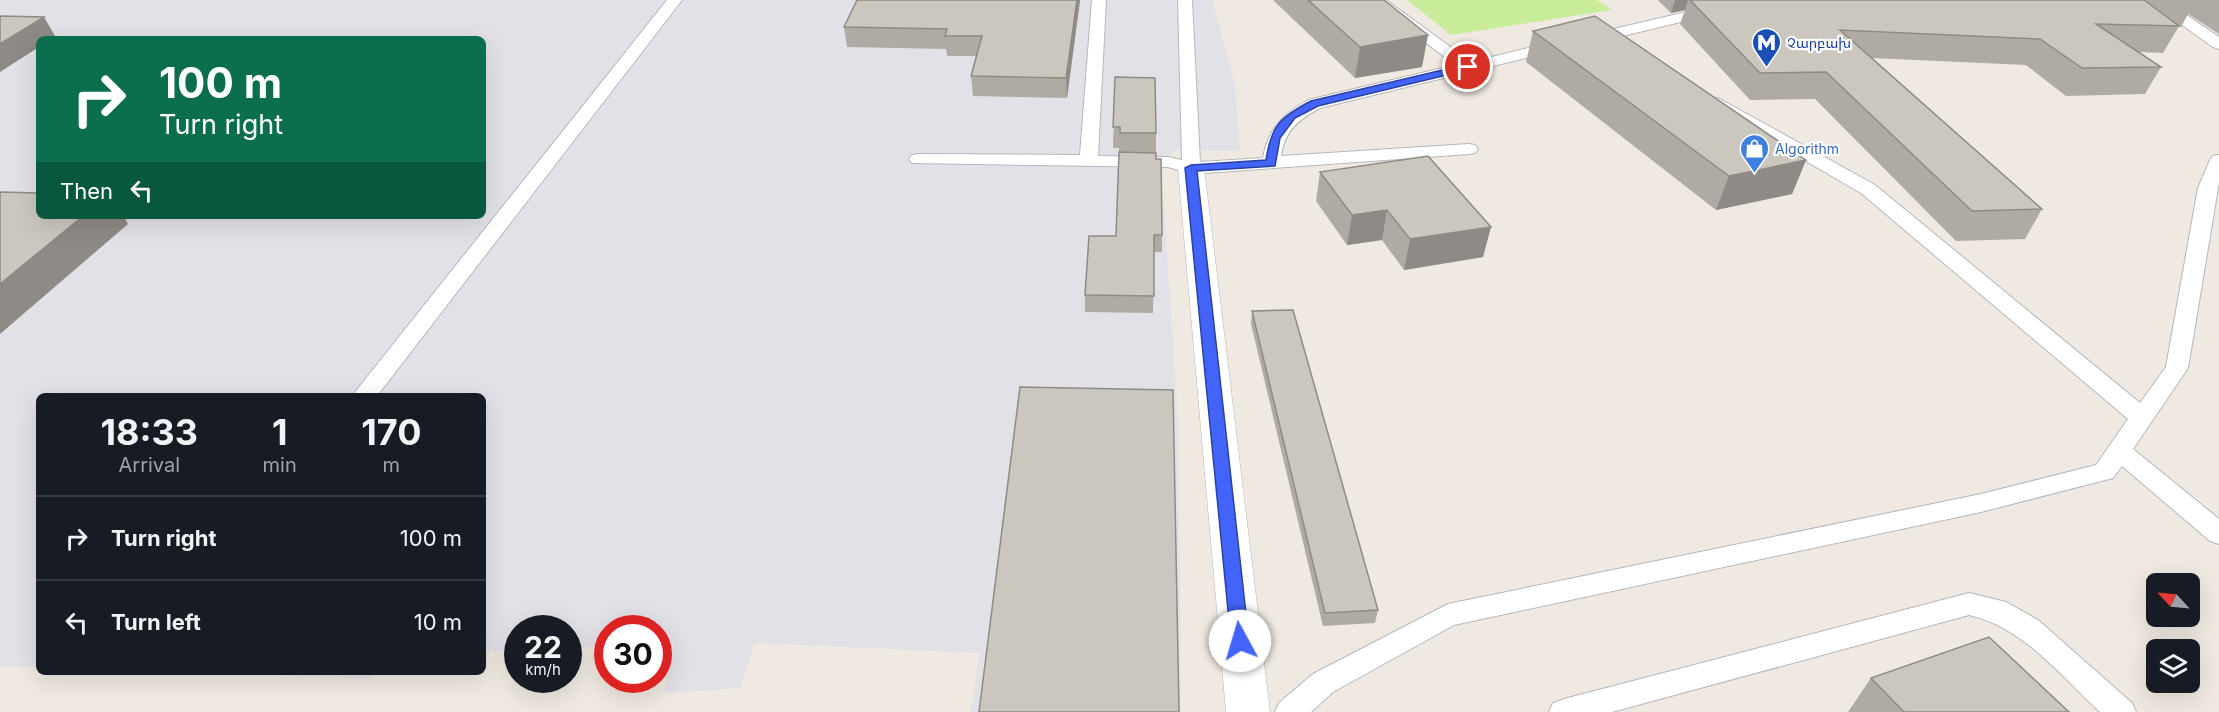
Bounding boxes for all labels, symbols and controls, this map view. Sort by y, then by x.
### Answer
metro station icon: Չարբախ [1750,26,1782,68]
place label: Չարբախ [1787,34,1851,51]
pin [1442,41,1493,92]
icon: arrive [1451,50,1484,83]
text: 100 m [159,57,282,108]
icon: right [60,60,138,138]
text: Turn right [159,108,283,141]
shop icon: Algorithm [1738,132,1770,174]
place label: Algorithm [1775,140,1839,157]
icon: left [125,174,158,207]
text: Then [60,178,113,204]
text: 18:33 [101,410,198,454]
text: 1 [272,410,287,454]
text: 170 [361,410,421,454]
text: Arrival [119,453,180,477]
text: min [263,453,297,477]
text: m [383,453,400,477]
icon: right [60,522,93,555]
text: Turn right [111,525,217,551]
text: 100 m [400,525,462,551]
north arrow [2146,573,2200,627]
map controls [2146,573,2200,693]
icon: left [60,606,93,639]
text: Turn left [111,609,201,635]
text: 10 m [414,609,462,635]
position arrow [1208,609,1272,673]
speed limit sign: 30 [594,615,672,693]
text: 22 [524,629,562,665]
button: layers [2146,639,2200,693]
text: km/h [525,660,561,679]

